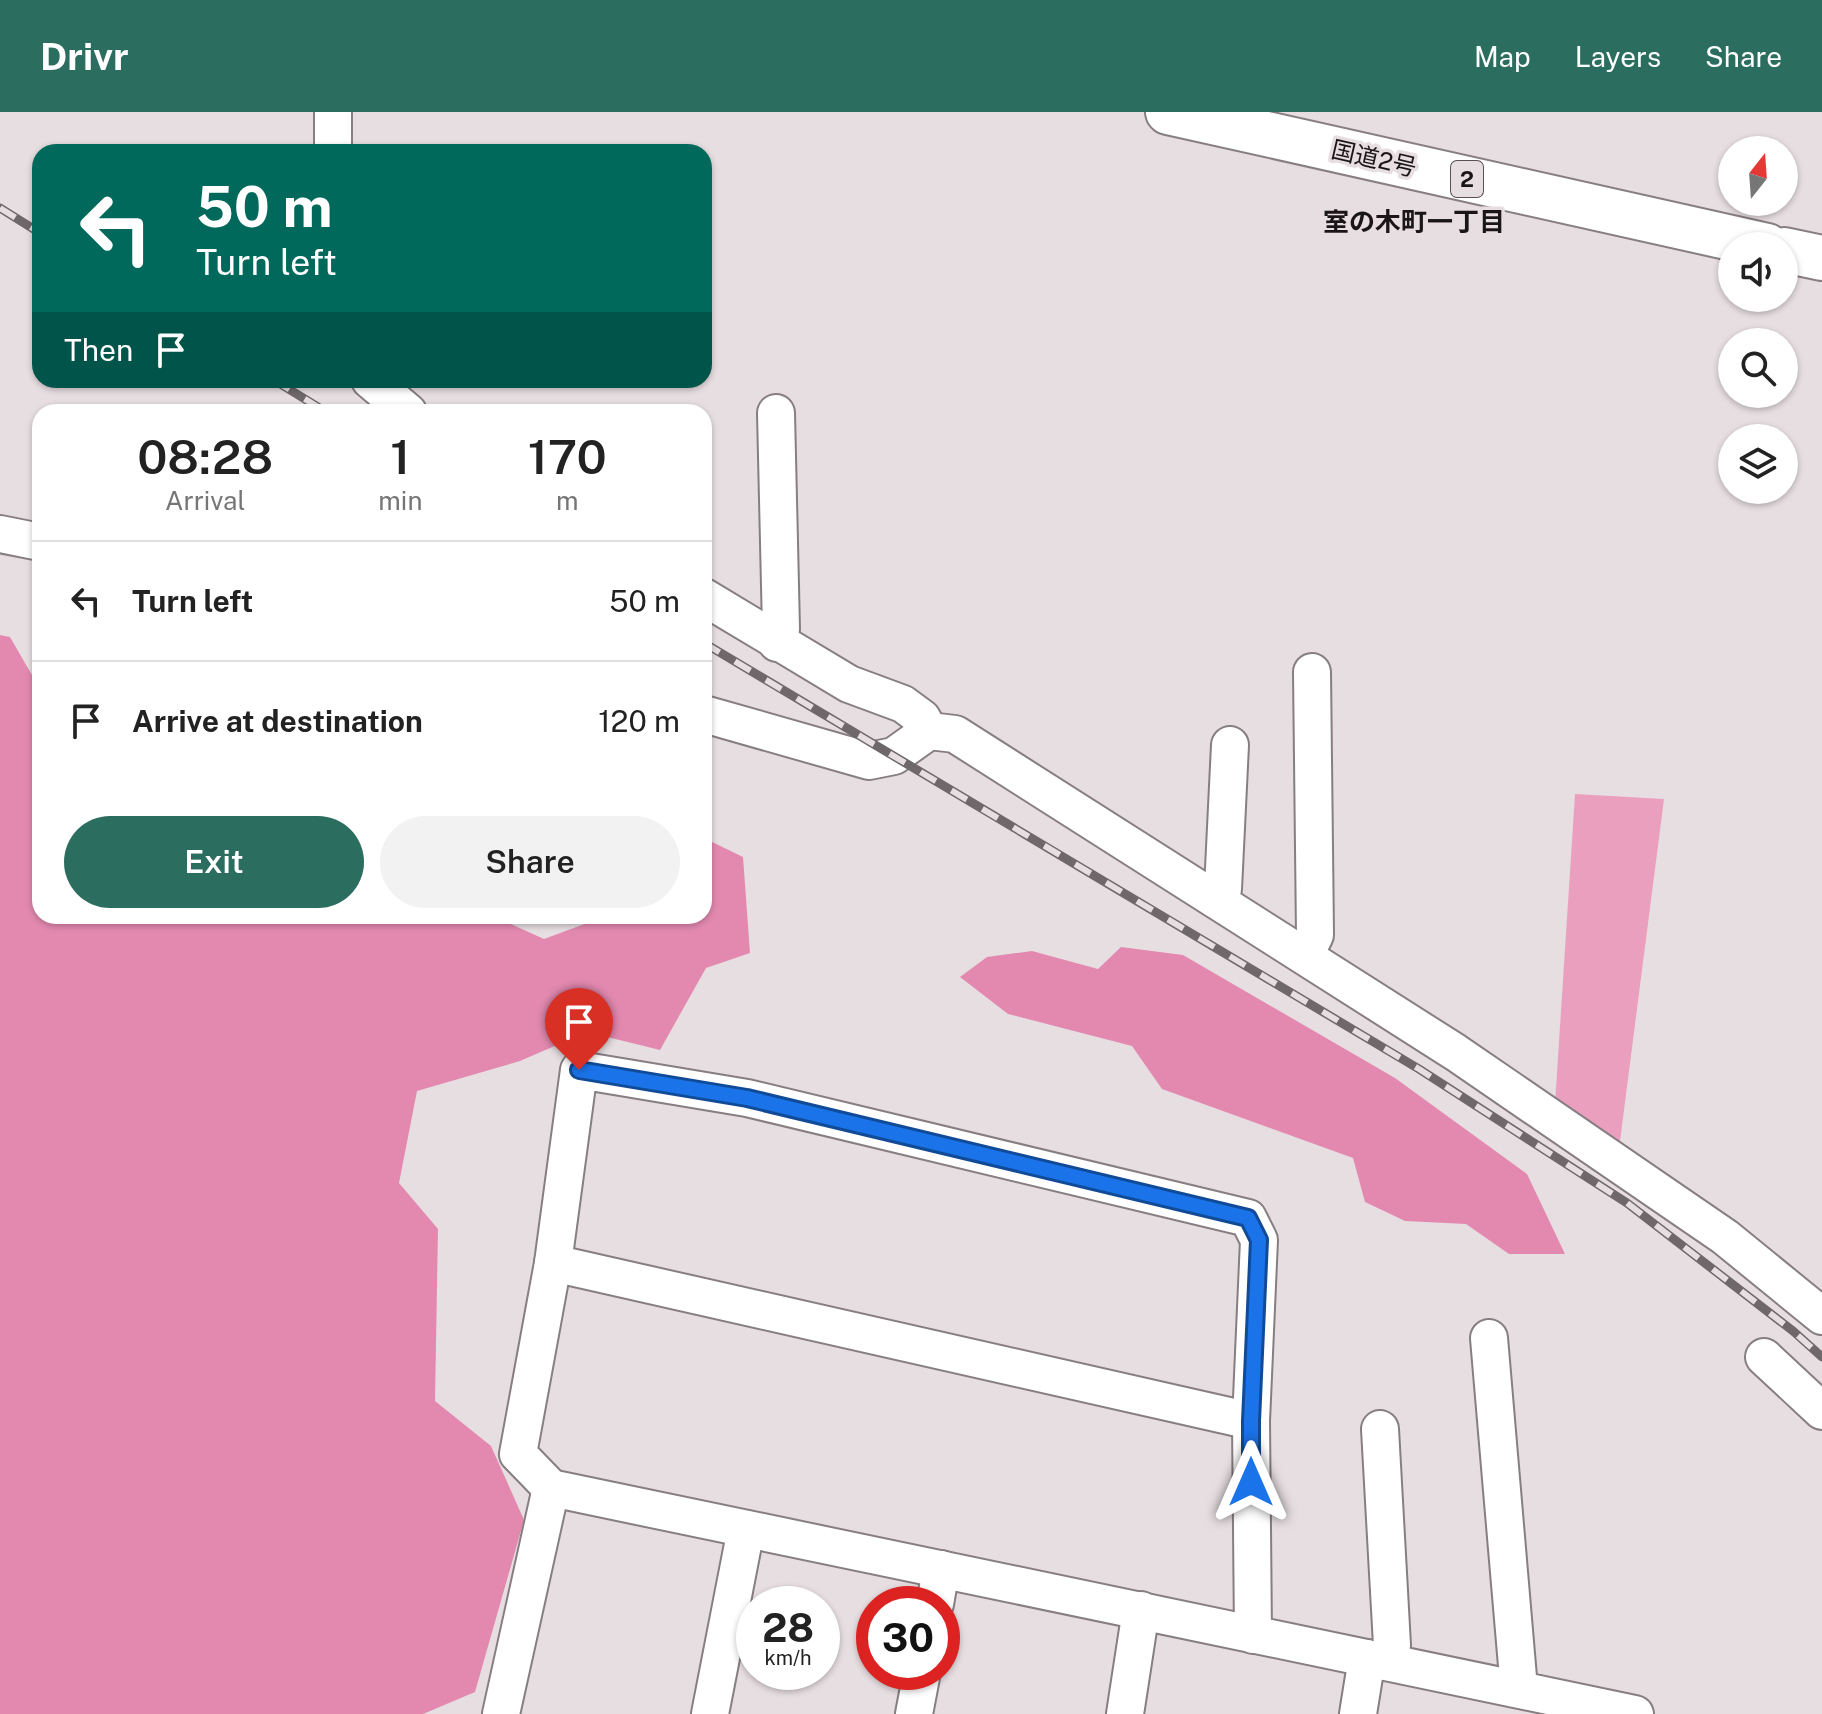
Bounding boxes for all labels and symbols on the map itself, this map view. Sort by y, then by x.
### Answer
street label: 国道2号 [1329,135,1419,181]
north arrow [1718,136,1798,216]
road number: 2 [1451,161,1483,197]
district label: 室の木町一丁目 [1323,206,1505,237]
pin [545,988,613,1070]
position arrow [1209,1440,1293,1524]
speed limit sign: 30 [856,1586,960,1690]

